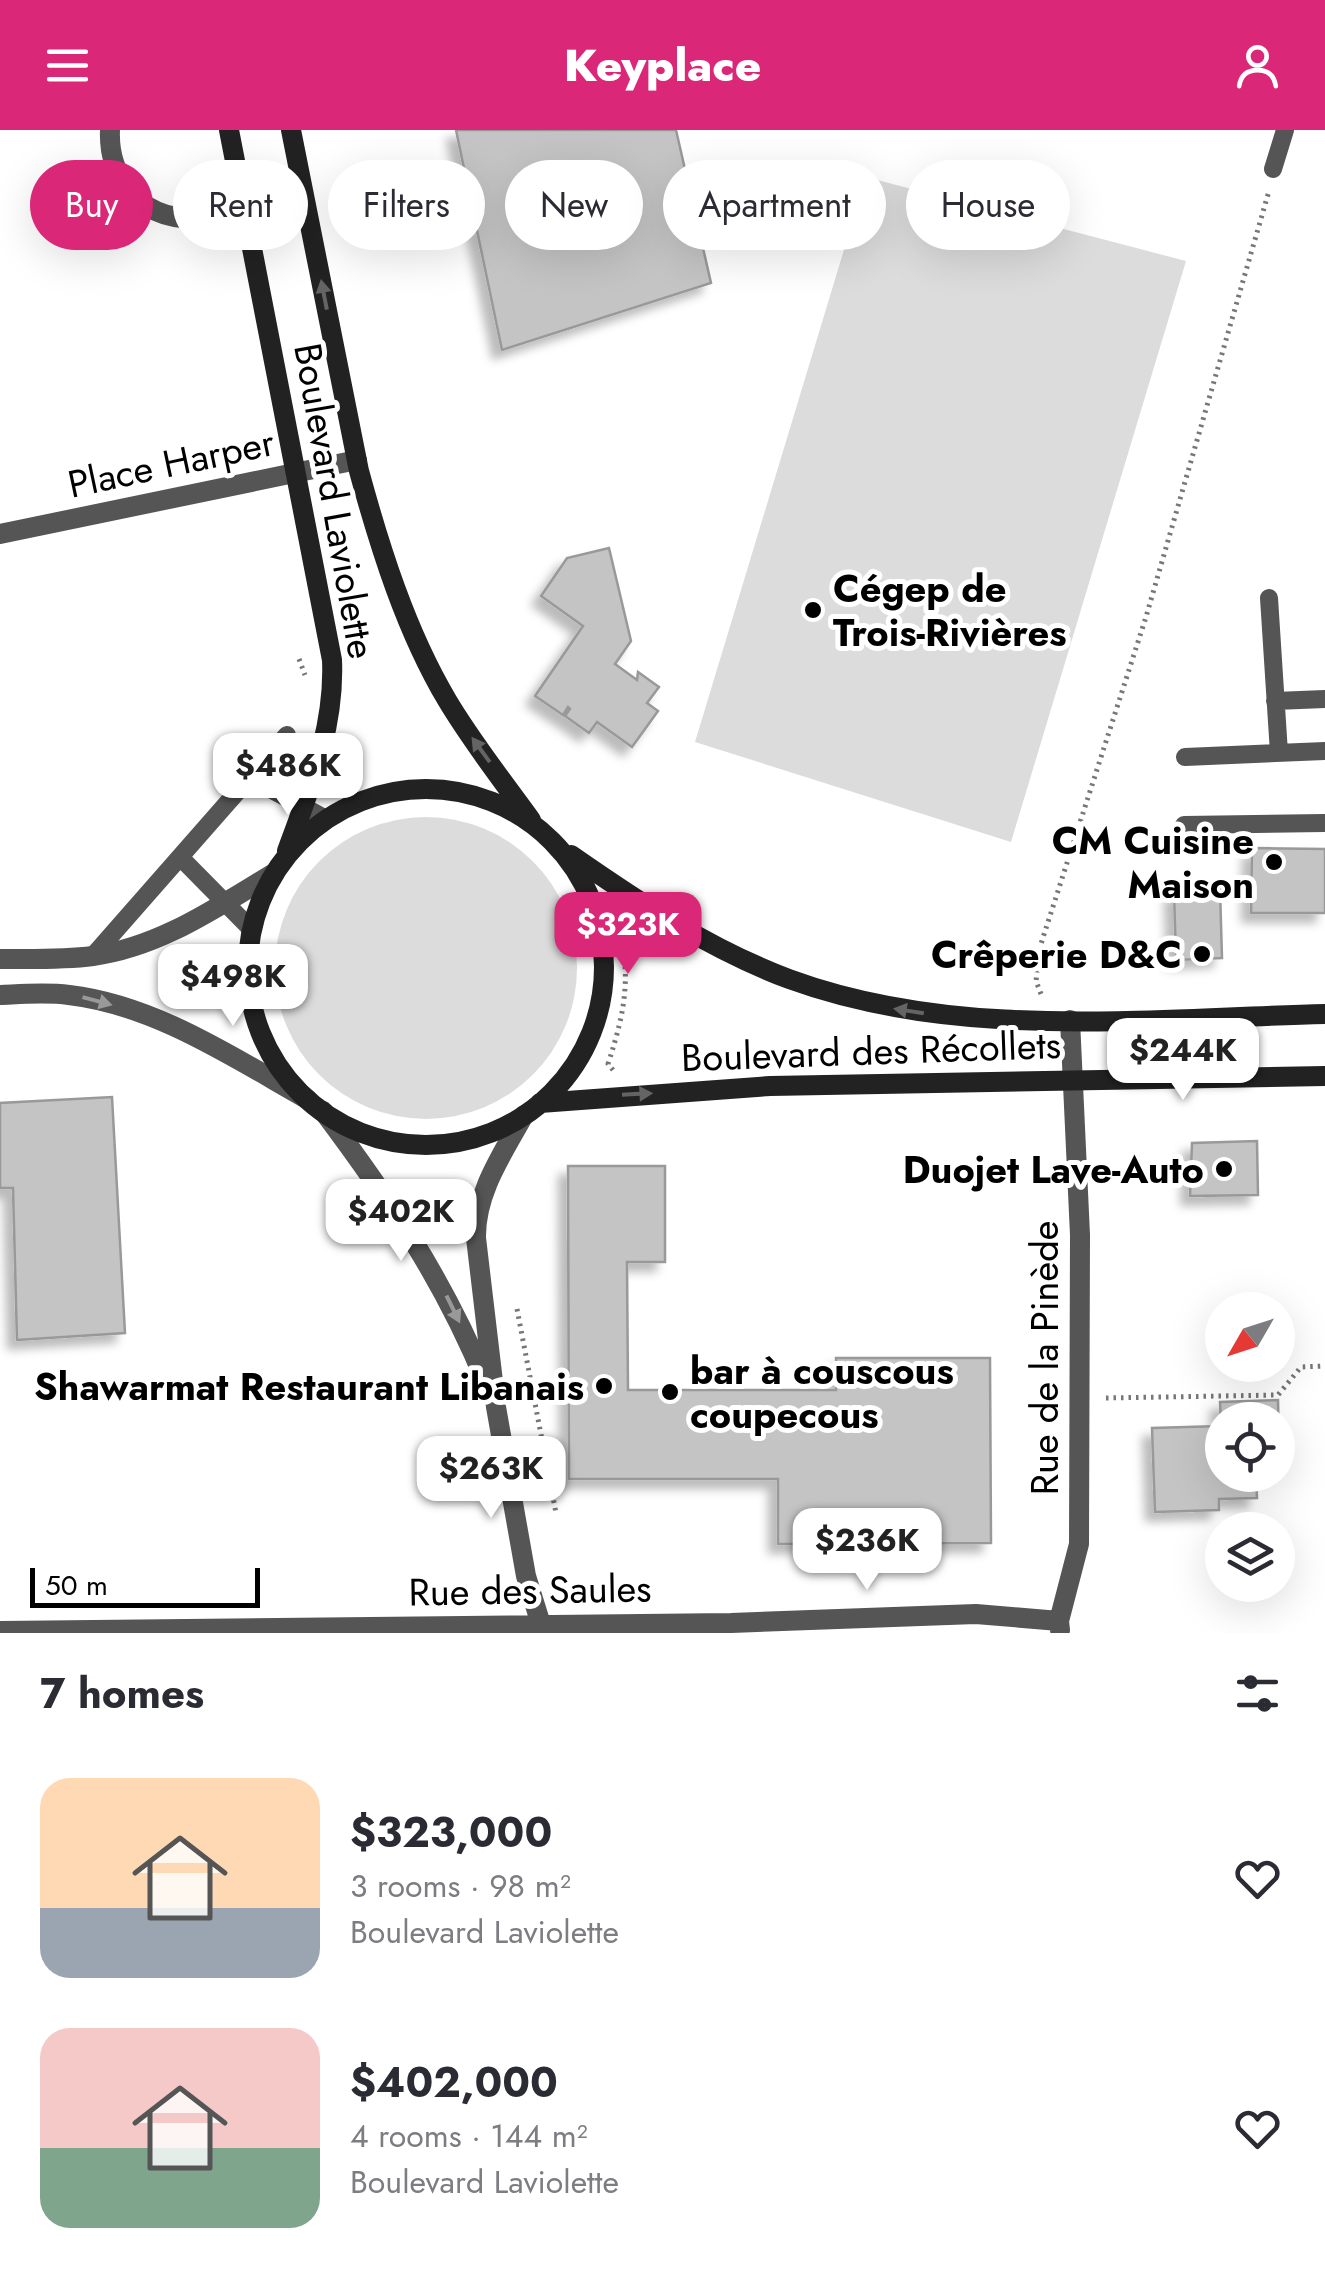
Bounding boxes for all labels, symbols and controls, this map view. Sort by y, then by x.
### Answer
text: Keyplace [564,33,761,98]
icon: menu [40,38,95,93]
icon: person [1230,38,1285,93]
chip: Buy [30,160,153,250]
chip: Rent [173,160,308,250]
chip: Filters [328,160,485,250]
chip: New [505,160,643,250]
chip: Apartment [663,160,886,250]
chip: House [906,160,1070,250]
one-way arrow [316,280,332,311]
street label: Boulevard Laviolette [280,339,390,663]
street label: Place Harper [63,414,279,512]
place label: Cégep de Trois-Rivières [833,561,1067,660]
marker: Cégep de Trois-Rivières [802,599,824,621]
pin: $486K [218,733,358,818]
one-way arrow [471,737,491,764]
text: $486K [235,742,341,788]
place label: CM Cuisine Maison [1052,813,1254,912]
marker: CM Cuisine Maison [1263,851,1285,873]
pin: $323K [558,892,698,977]
text: $323K [576,901,680,947]
place label: Crêperie D&C [931,927,1182,982]
marker: Crêperie D&C [1191,943,1213,965]
pin: $498K [163,944,303,1029]
text: $498K [180,953,286,999]
one-way arrow [82,994,113,1010]
one-way arrow [893,1003,924,1018]
street label: Boulevard des Récollets [680,1017,1062,1085]
pin: $244K [1113,1018,1253,1103]
text: $244K [1129,1027,1237,1073]
one-way arrow [622,1086,654,1102]
place label: Duojet Lave-Auto [903,1142,1204,1197]
marker: Duojet Lave-Auto [1213,1158,1235,1180]
pin: $402K [331,1179,471,1264]
text: $402K [348,1188,454,1234]
street label: Rue de la Pinède [1017,1221,1072,1495]
north arrow [1205,1292,1295,1382]
map controls [1205,1292,1295,1602]
one-way arrow [444,1295,461,1324]
place label: bar à couscous coupecous [690,1343,954,1442]
place label: Shawarmat Restaurant Libanais [34,1359,584,1414]
marker: Shawarmat Restaurant Libanais [593,1375,615,1397]
marker: bar à couscous coupecous [659,1381,681,1403]
button: locate [1205,1402,1295,1492]
pin: $263K [421,1436,561,1521]
text: $263K [439,1445,543,1491]
pin: $236K [797,1508,937,1593]
button: layers [1205,1512,1295,1602]
text: $236K [815,1517,919,1563]
street label: Rue des Saules [408,1560,652,1620]
scale bar [30,1563,260,1608]
text: 50 m [45,1565,108,1606]
text: 7 homes [40,1663,204,1724]
icon: filters [1230,1666,1285,1721]
text: $323,000 [350,1802,552,1863]
icon: home [120,1818,240,1938]
icon: heart [1230,1851,1285,1906]
text: 3 rooms · 98 m² [350,1863,571,1909]
text: Boulevard Laviolette [350,1909,619,1955]
text: $402,000 [350,2052,558,2113]
icon: home [120,2068,240,2188]
icon: heart [1230,2101,1285,2156]
text: 4 rooms · 144 m² [350,2113,588,2159]
text: Boulevard Laviolette [350,2159,619,2205]

